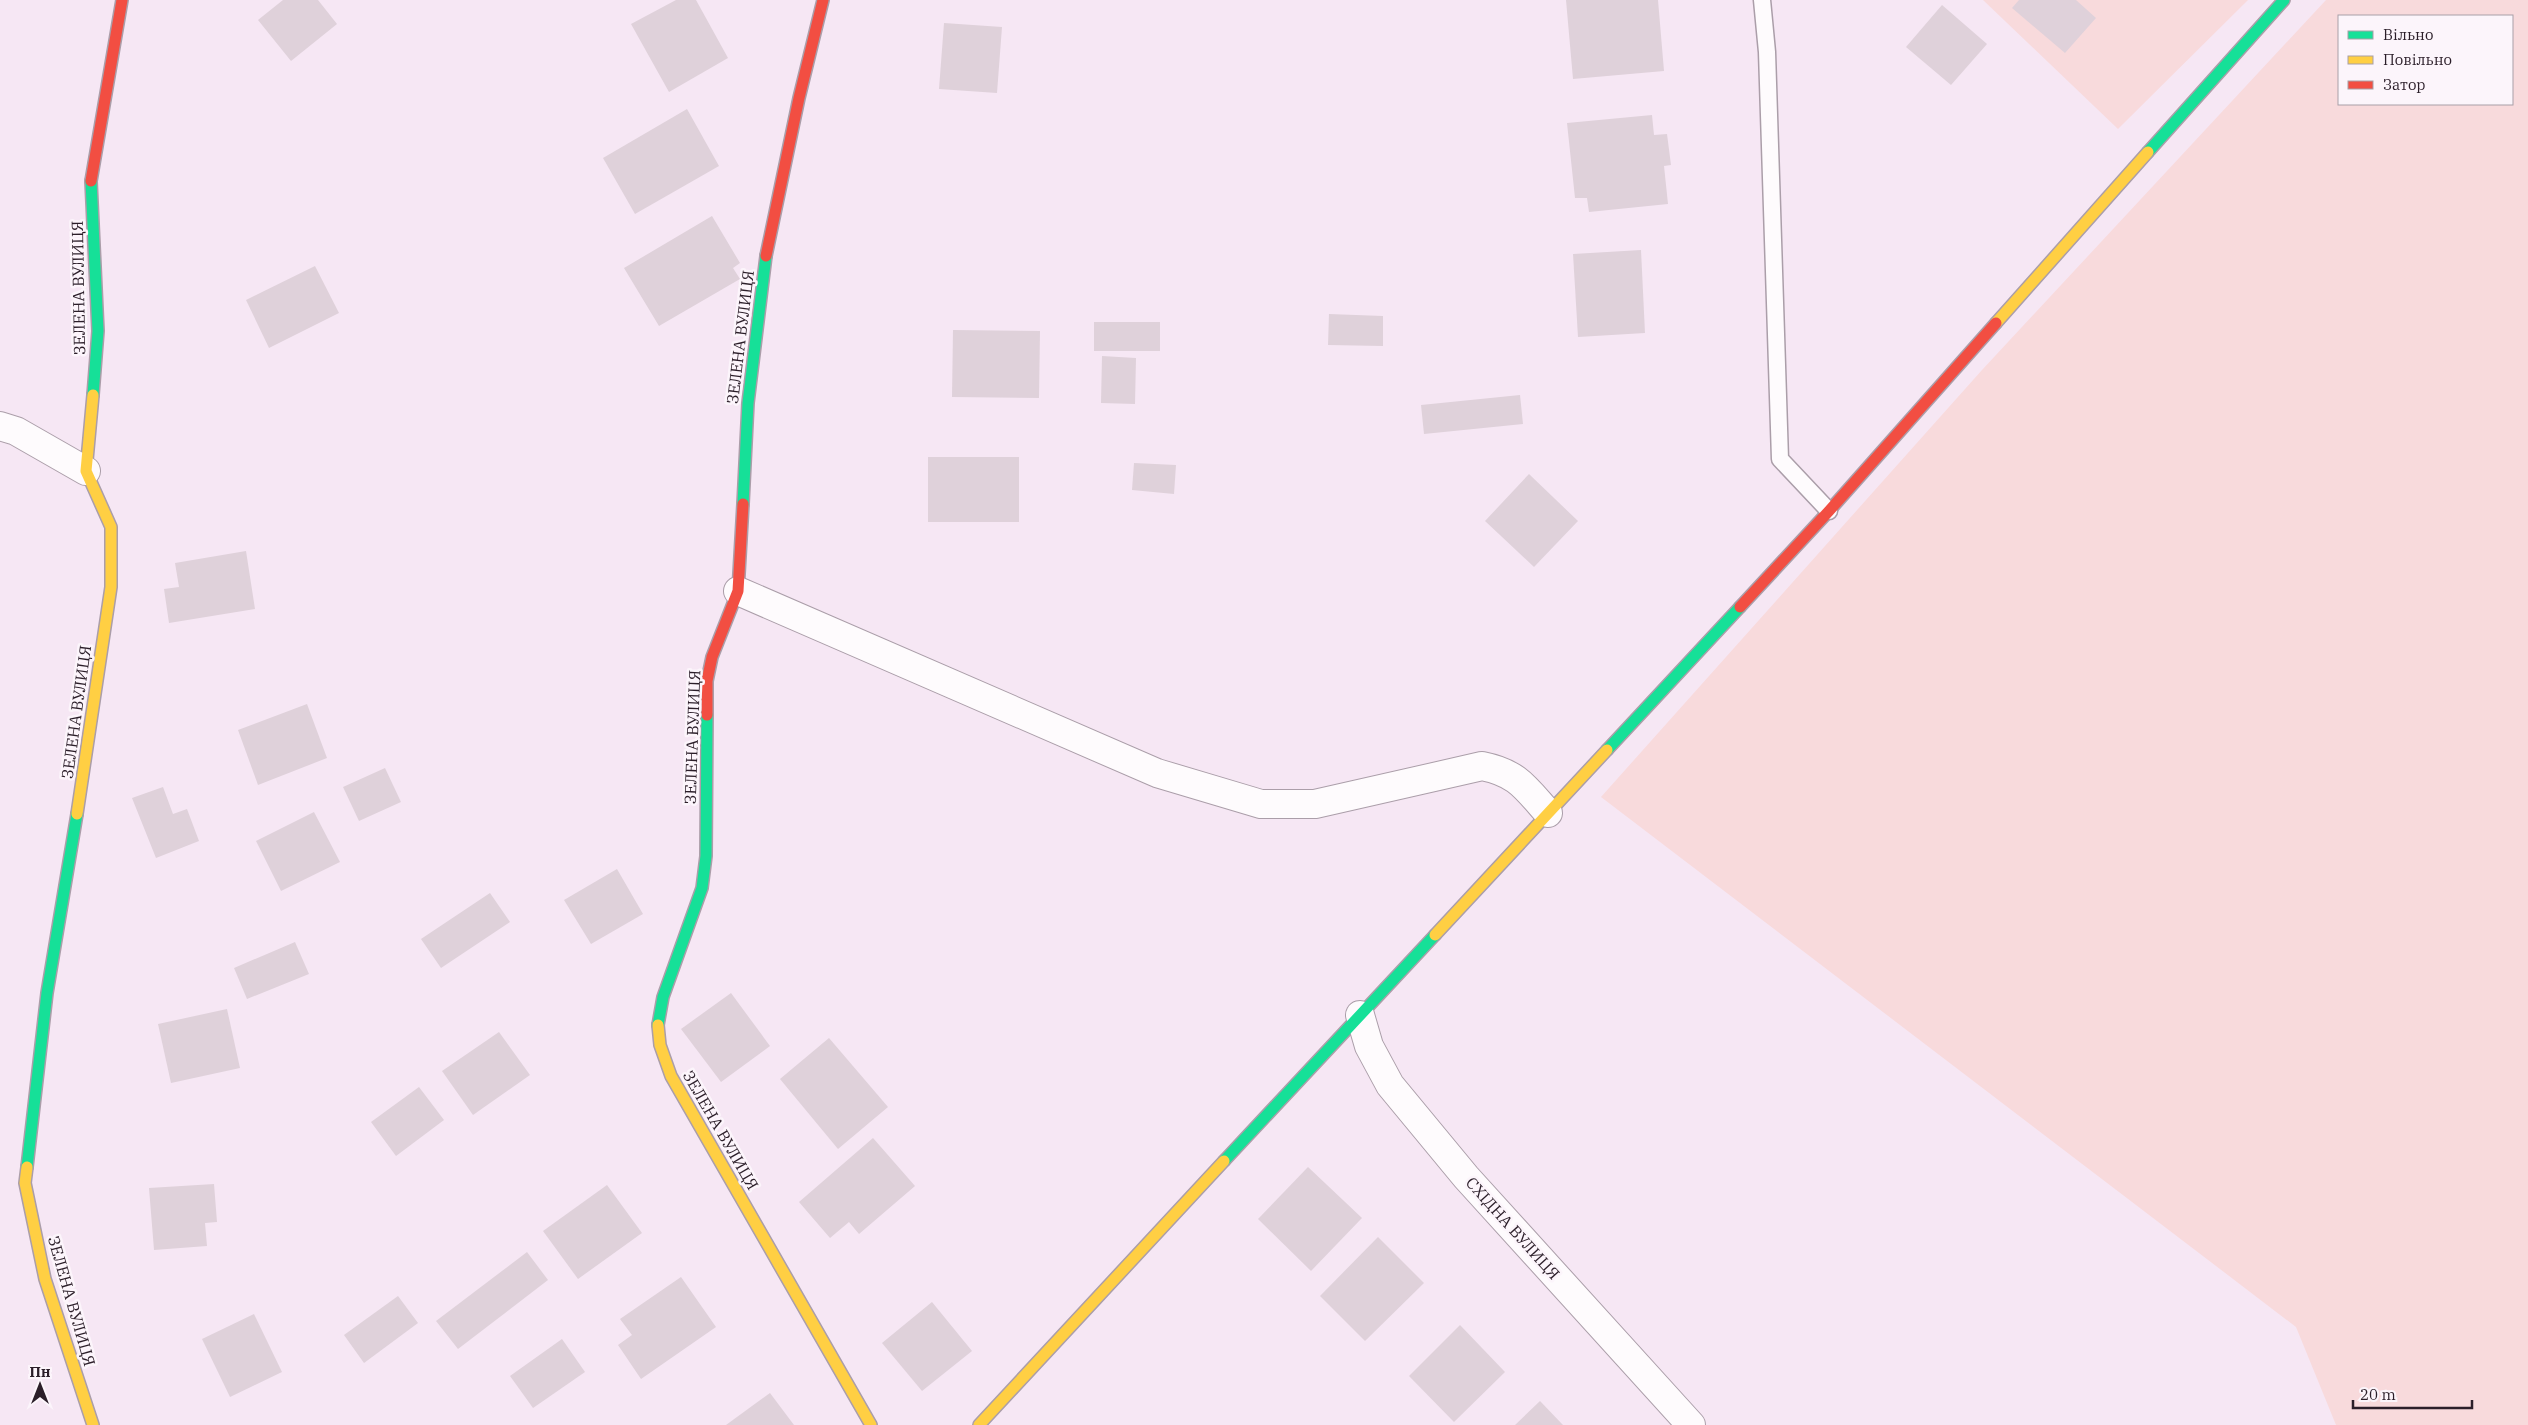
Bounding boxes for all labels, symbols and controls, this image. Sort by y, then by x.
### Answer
legend [2338,15,2513,105]
text: Вільно [2383,25,2433,44]
text: Повільно [2383,50,2452,69]
text: Затор [2383,75,2426,94]
street label: ЗЕЛЕНА ВУЛИЦЯ [67,221,89,355]
street label: ЗЕЛЕНА ВУЛИЦЯ [722,269,758,405]
street label: ЗЕЛЕНА ВУЛИЦЯ [57,644,95,780]
street label: ЗЕЛЕНА ВУЛИЦЯ [680,669,704,805]
street label: ЗЕЛЕНА ВУЛИЦЯ [679,1067,763,1193]
street label: СХІДНА ВУЛИЦЯ [1462,1173,1564,1283]
street label: ЗЕЛЕНА ВУЛИЦЯ [44,1234,100,1368]
north arrow [15,1360,65,1410]
text: Пн [30,1363,50,1381]
scale bar [2353,1378,2472,1410]
text: 20 m [2360,1385,2396,1404]

